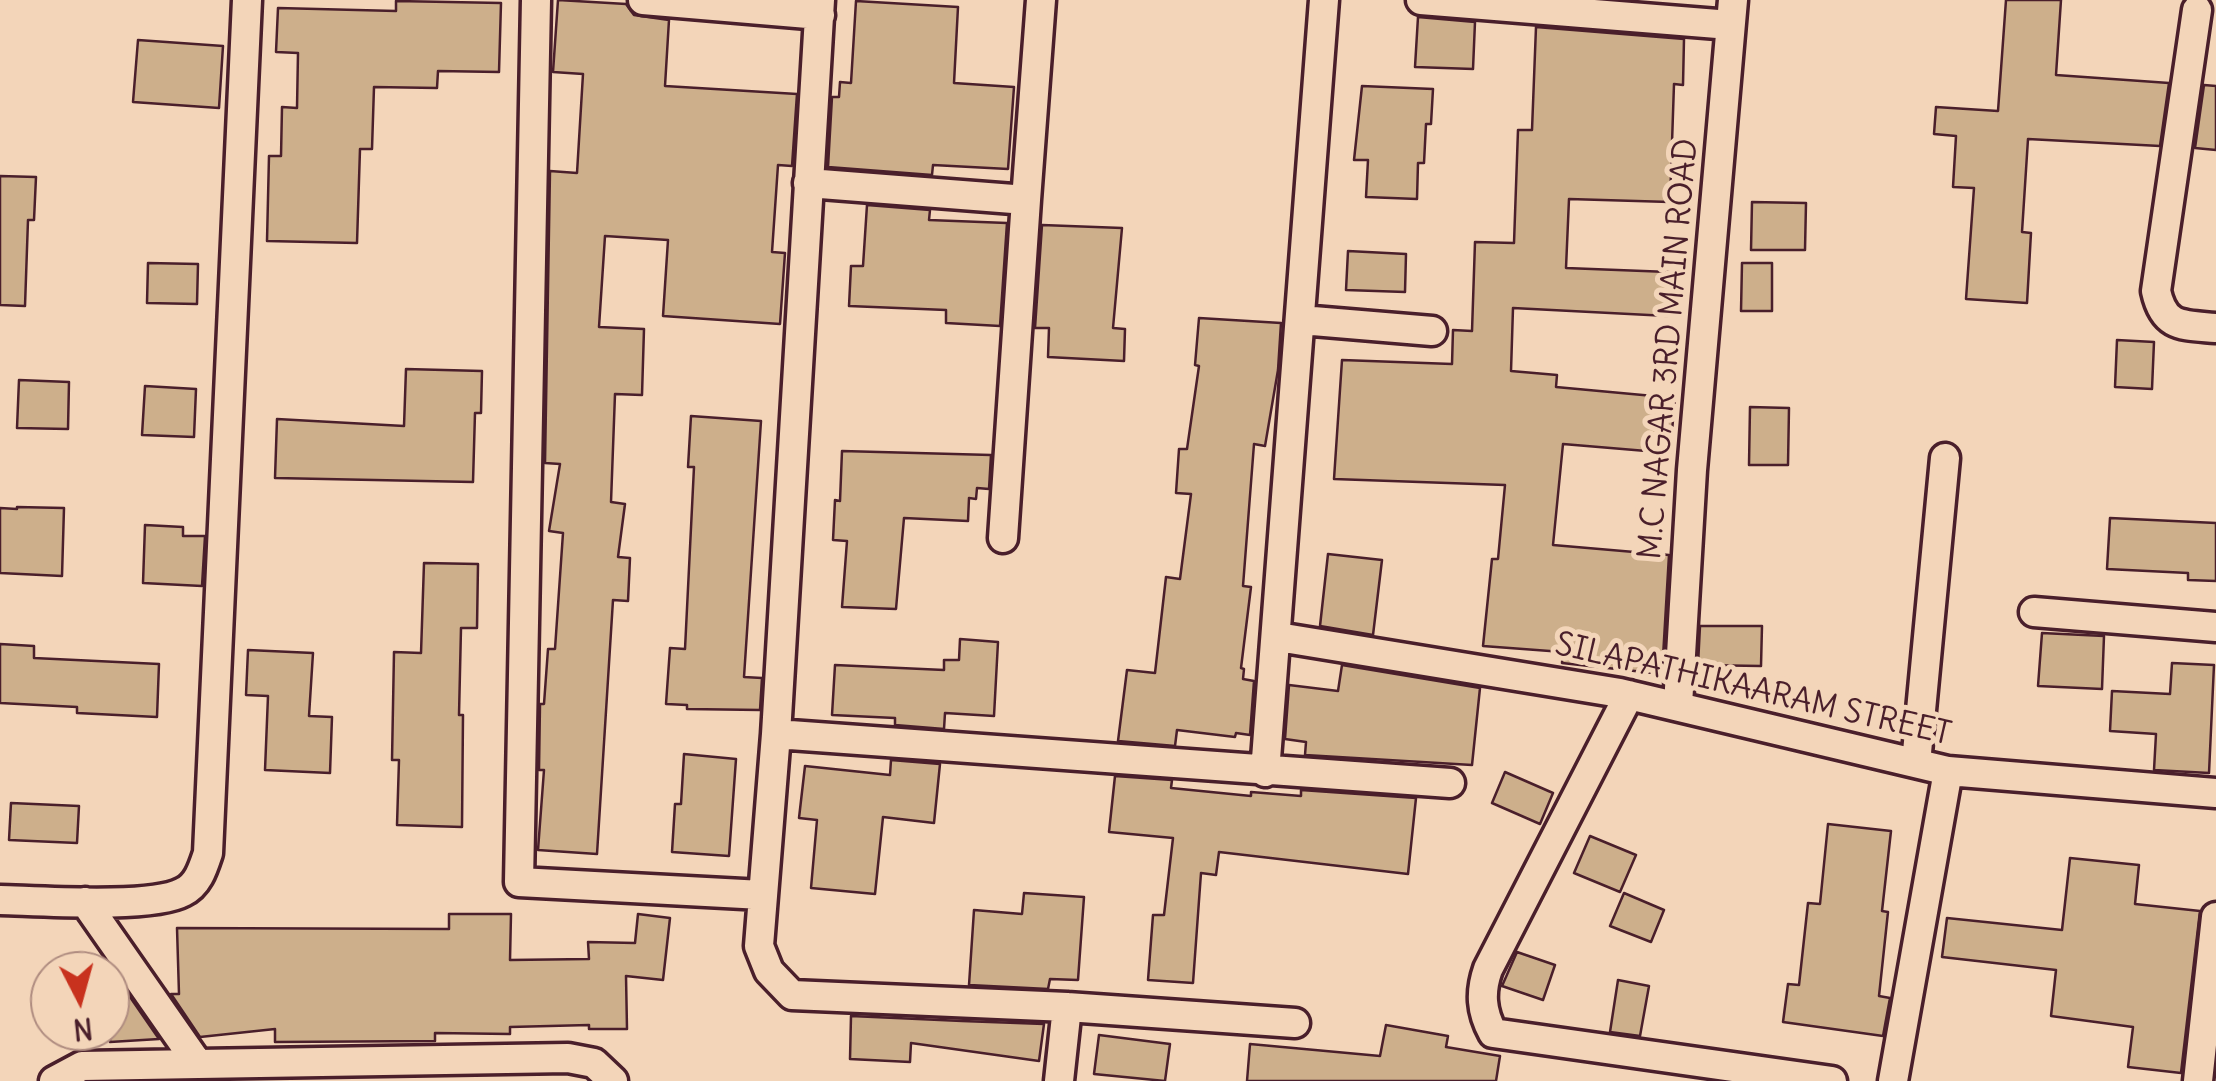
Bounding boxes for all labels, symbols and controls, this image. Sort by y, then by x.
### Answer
street label: M.C NAGAR 3RD MAIN ROAD [1631,137,1707,561]
street label: SILAPATHIKAARAM STREET [1551,626,1955,754]
north arrow [30,951,130,1051]
text: N [71,1010,94,1048]

